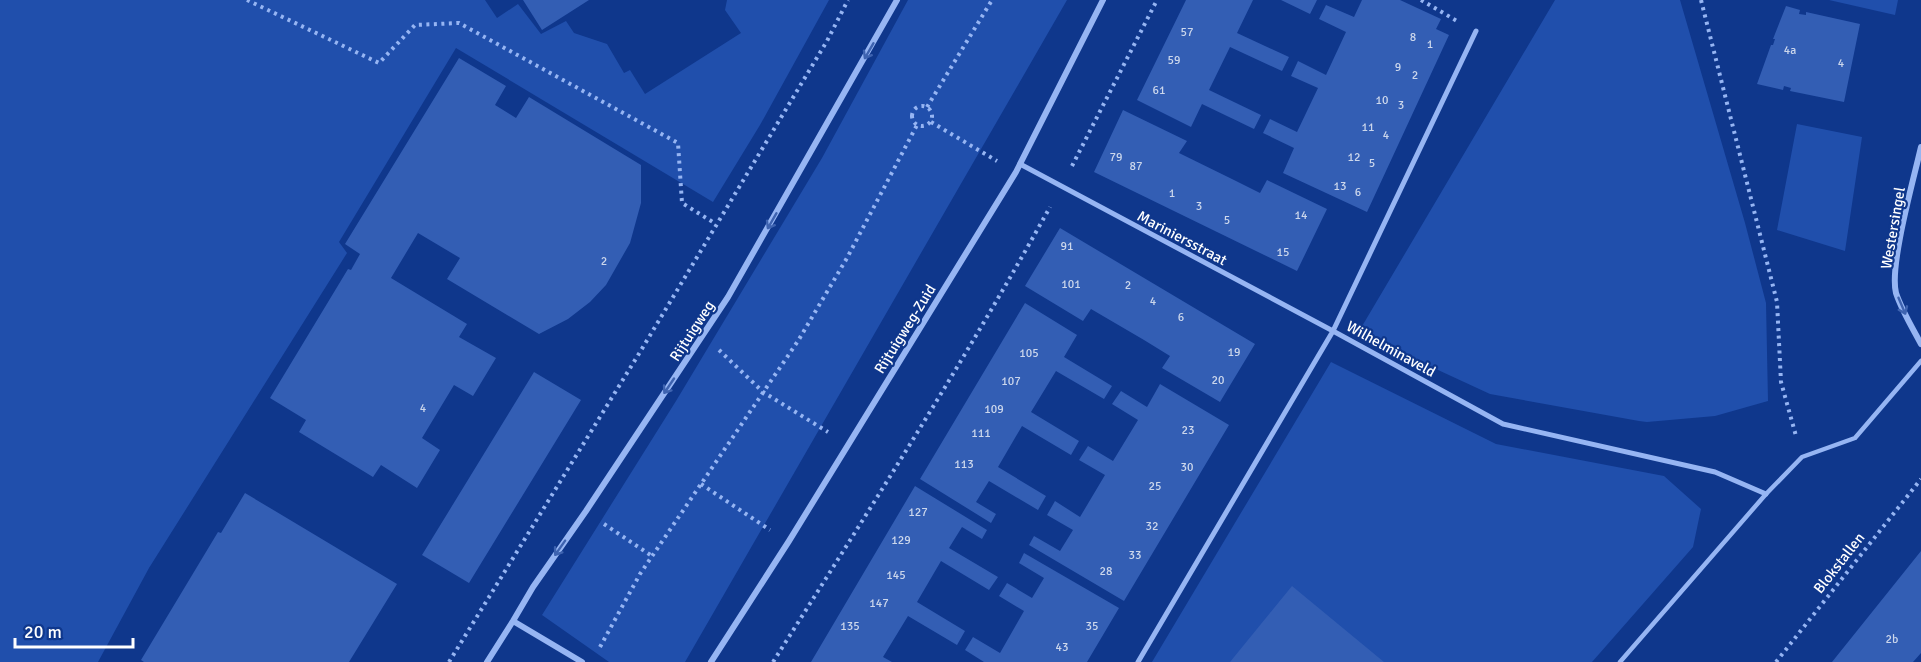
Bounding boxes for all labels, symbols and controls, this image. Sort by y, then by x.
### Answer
house number: 57 [1181,25,1193,40]
house number: 8 [1410,30,1416,45]
house number: 1 [1427,37,1433,52]
one-way arrow [863,42,874,60]
house number: 4a [1784,43,1796,58]
house number: 59 [1168,53,1180,68]
house number: 4 [1838,56,1845,71]
house number: 9 [1395,60,1401,75]
house number: 2 [1412,68,1418,83]
house number: 61 [1153,83,1165,98]
house number: 10 [1376,93,1388,108]
house number: 3 [1398,98,1404,113]
house number: 11 [1362,120,1374,135]
house number: 4 [1383,128,1390,143]
house number: 79 [1110,150,1122,165]
house number: 12 [1348,150,1360,165]
house number: 5 [1369,156,1375,171]
house number: 87 [1130,159,1142,174]
house number: 13 [1334,179,1346,194]
house number: 6 [1355,185,1361,200]
house number: 1 [1169,186,1175,201]
street label: Westersingel [1877,186,1909,270]
house number: 3 [1196,199,1202,214]
street label: Mariniersstraat [1134,207,1230,269]
house number: 14 [1295,208,1308,223]
one-way arrow [766,212,778,229]
house number: 5 [1224,213,1230,228]
house number: 91 [1061,239,1073,254]
house number: 15 [1277,245,1289,260]
house number: 2 [601,254,607,269]
house number: 101 [1061,277,1081,292]
house number: 2 [1125,278,1131,293]
street label: Rijtuigweg-Zuid [870,281,940,377]
house number: 4 [1150,294,1157,309]
street label: Rijtuigweg [666,297,718,365]
one-way arrow [1897,297,1908,315]
house number: 6 [1178,310,1184,325]
street label: Wilhelminaveld [1343,317,1439,381]
house number: 19 [1228,345,1240,360]
house number: 105 [1019,346,1039,361]
house number: 20 [1212,373,1224,388]
house number: 107 [1001,374,1021,389]
one-way arrow [663,378,676,395]
house number: 4 [420,401,427,416]
house number: 109 [984,402,1004,417]
house number: 23 [1182,423,1194,438]
house number: 111 [971,426,991,441]
house number: 113 [954,457,974,472]
house number: 30 [1181,460,1193,475]
house number: 25 [1149,479,1161,494]
house number: 127 [908,505,928,520]
house number: 32 [1146,519,1158,534]
street label: Blokstallen [1810,529,1868,597]
house number: 129 [891,533,911,548]
one-way arrow [554,539,566,555]
house number: 33 [1129,548,1141,563]
house number: 28 [1100,564,1112,579]
house number: 145 [886,568,906,583]
house number: 147 [869,596,889,611]
scale bar [15,611,134,649]
house number: 135 [840,619,860,634]
house number: 35 [1086,619,1098,634]
text: 20 m [24,621,62,643]
house number: 2b [1886,632,1898,647]
house number: 43 [1056,640,1068,655]

